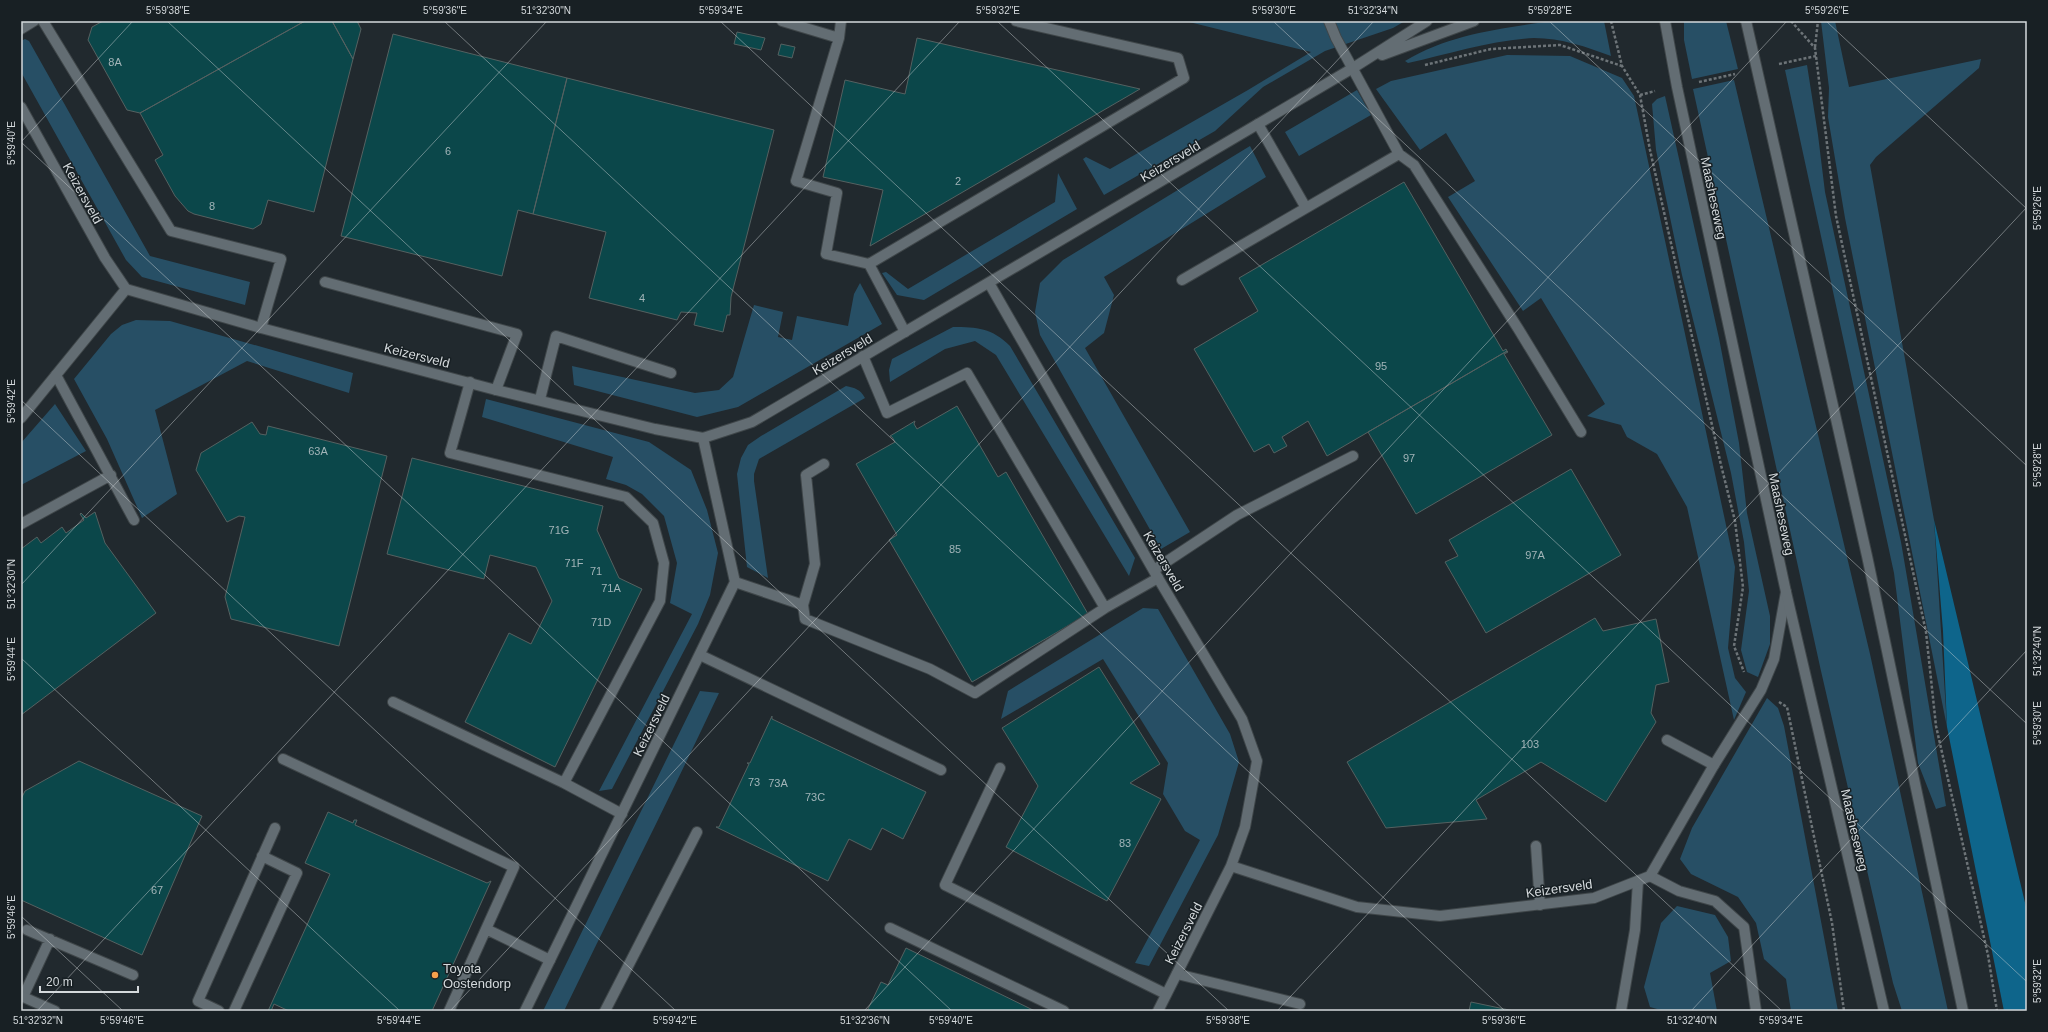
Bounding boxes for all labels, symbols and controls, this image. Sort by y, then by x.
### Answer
text: 5°59'38"E [146,5,190,16]
text: 5°59'36"E [423,5,467,16]
text: 51°32'30"N [521,5,571,16]
text: 5°59'34"E [699,5,743,16]
text: 5°59'32"E [976,5,1020,16]
text: 5°59'30"E [1252,5,1296,16]
text: 51°32'34"N [1348,5,1398,16]
text: 5°59'28"E [1528,5,1572,16]
text: 5°59'26"E [1805,5,1849,16]
house number: 8A [108,56,122,68]
text: 5°59'40"E [6,121,17,165]
street label: Keizersveld [1138,138,1203,185]
house number: 6 [445,145,451,157]
street label: Maasheseweg [1697,156,1730,241]
street label: Keizersveld [60,160,105,226]
house number: 2 [955,175,961,187]
text: 5°59'26"E [2032,186,2043,230]
house number: 8 [209,200,215,212]
house number: 4 [639,292,645,304]
street label: Keizersveld [810,331,875,378]
street label: Keizersveld [382,340,451,371]
house number: 95 [1375,360,1387,372]
text: 5°59'42"E [6,379,17,423]
text: 5°59'28"E [2032,443,2043,487]
house number: 63A [308,445,328,457]
house number: 97 [1403,452,1415,464]
street label: Maasheseweg [1765,472,1798,557]
house number: 71G [549,524,569,536]
street label: Keizersveld [1140,528,1187,594]
house number: 85 [949,543,961,555]
house number: 97A [1525,549,1545,561]
house number: 71F [565,557,584,569]
text: 51°32'30"N [6,559,17,609]
house number: 71 [590,565,602,577]
house number: 71A [601,582,621,594]
house number: 71D [591,616,611,628]
text: 51°32'40"N [2032,626,2043,676]
text: 5°59'44"E [6,637,17,681]
street label: Keizersveld [630,692,673,759]
text: 5°59'30"E [2032,701,2043,745]
house number: 103 [1521,738,1539,750]
house number: 73 [748,776,760,788]
house number: 73A [768,777,788,789]
street label: Maasheseweg [1838,788,1871,873]
house number: 73C [805,791,825,803]
house number: 83 [1119,837,1131,849]
street label: Keizersveld [1525,876,1593,901]
house number: 67 [151,884,163,896]
text: 5°59'46"E [6,895,17,939]
street label: Keizersveld [1162,900,1205,967]
text: 5°59'32"E [2032,959,2043,1003]
place label: Toyota Oostendorp [443,961,511,991]
scale bar [40,968,138,994]
marker: Toyota Oostendorp [430,970,440,980]
text: 20 m [46,975,73,989]
text: 51°32'32"N [13,1015,63,1026]
text: 5°59'46"E [100,1015,144,1026]
text: 5°59'44"E [377,1015,421,1026]
text: 5°59'42"E [653,1015,697,1026]
text: 51°32'36"N [840,1015,890,1026]
text: 5°59'40"E [929,1015,973,1026]
text: 5°59'38"E [1206,1015,1250,1026]
text: 5°59'36"E [1482,1015,1526,1026]
text: 51°32'40"N [1667,1015,1717,1026]
text: 5°59'34"E [1759,1015,1803,1026]

